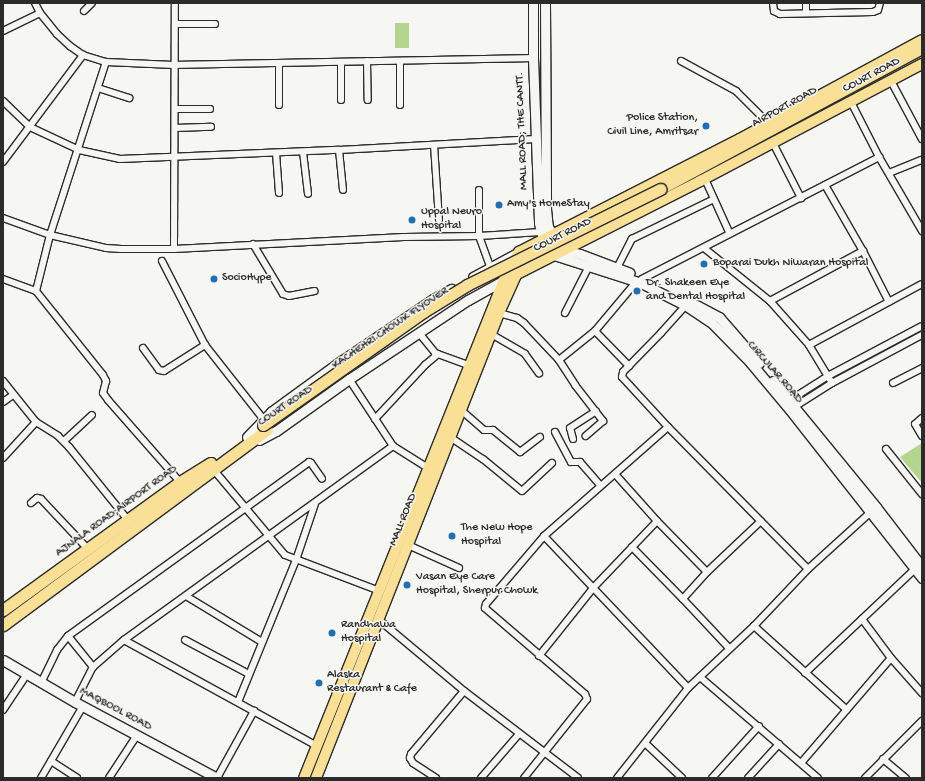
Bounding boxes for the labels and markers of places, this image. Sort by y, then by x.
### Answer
place label: Police Station, Civil Line, Amritsar [607,112,698,140]
marker: Police Station, Civil Line, Amritsar [701,121,711,131]
place label: Amy's HomeStay [507,198,590,212]
marker: Amy's HomeStay [494,200,504,210]
place label: Uppal Neuro Hospital [421,206,482,234]
marker: Uppal Neuro Hospital [406,214,418,226]
place label: Boparai Dukh Niwaran Hospital [713,257,868,271]
marker: Boparai Dukh Niwaran Hospital [698,258,710,270]
place label: SocioHype [222,272,272,286]
marker: SocioHype [209,274,219,284]
place label: Dr. Shakeen Eye and Dental Hospital [646,277,745,305]
marker: Dr. Shakeen Eye and Dental Hospital [631,285,643,297]
place label: The New Hope Hospital [461,522,532,550]
marker: The New Hope Hospital [446,530,458,542]
place label: Vasan Eye Care Hospital, Sherpur Chowk [416,571,538,599]
marker: Vasan Eye Care Hospital, Sherpur Chowk [401,579,413,591]
place label: Randhawa Hospital [341,619,396,647]
marker: Randhawa Hospital [326,627,338,639]
place label: Alaska Restaurant & Cafe [327,669,417,697]
marker: Alaska Restaurant & Cafe [314,678,324,688]

